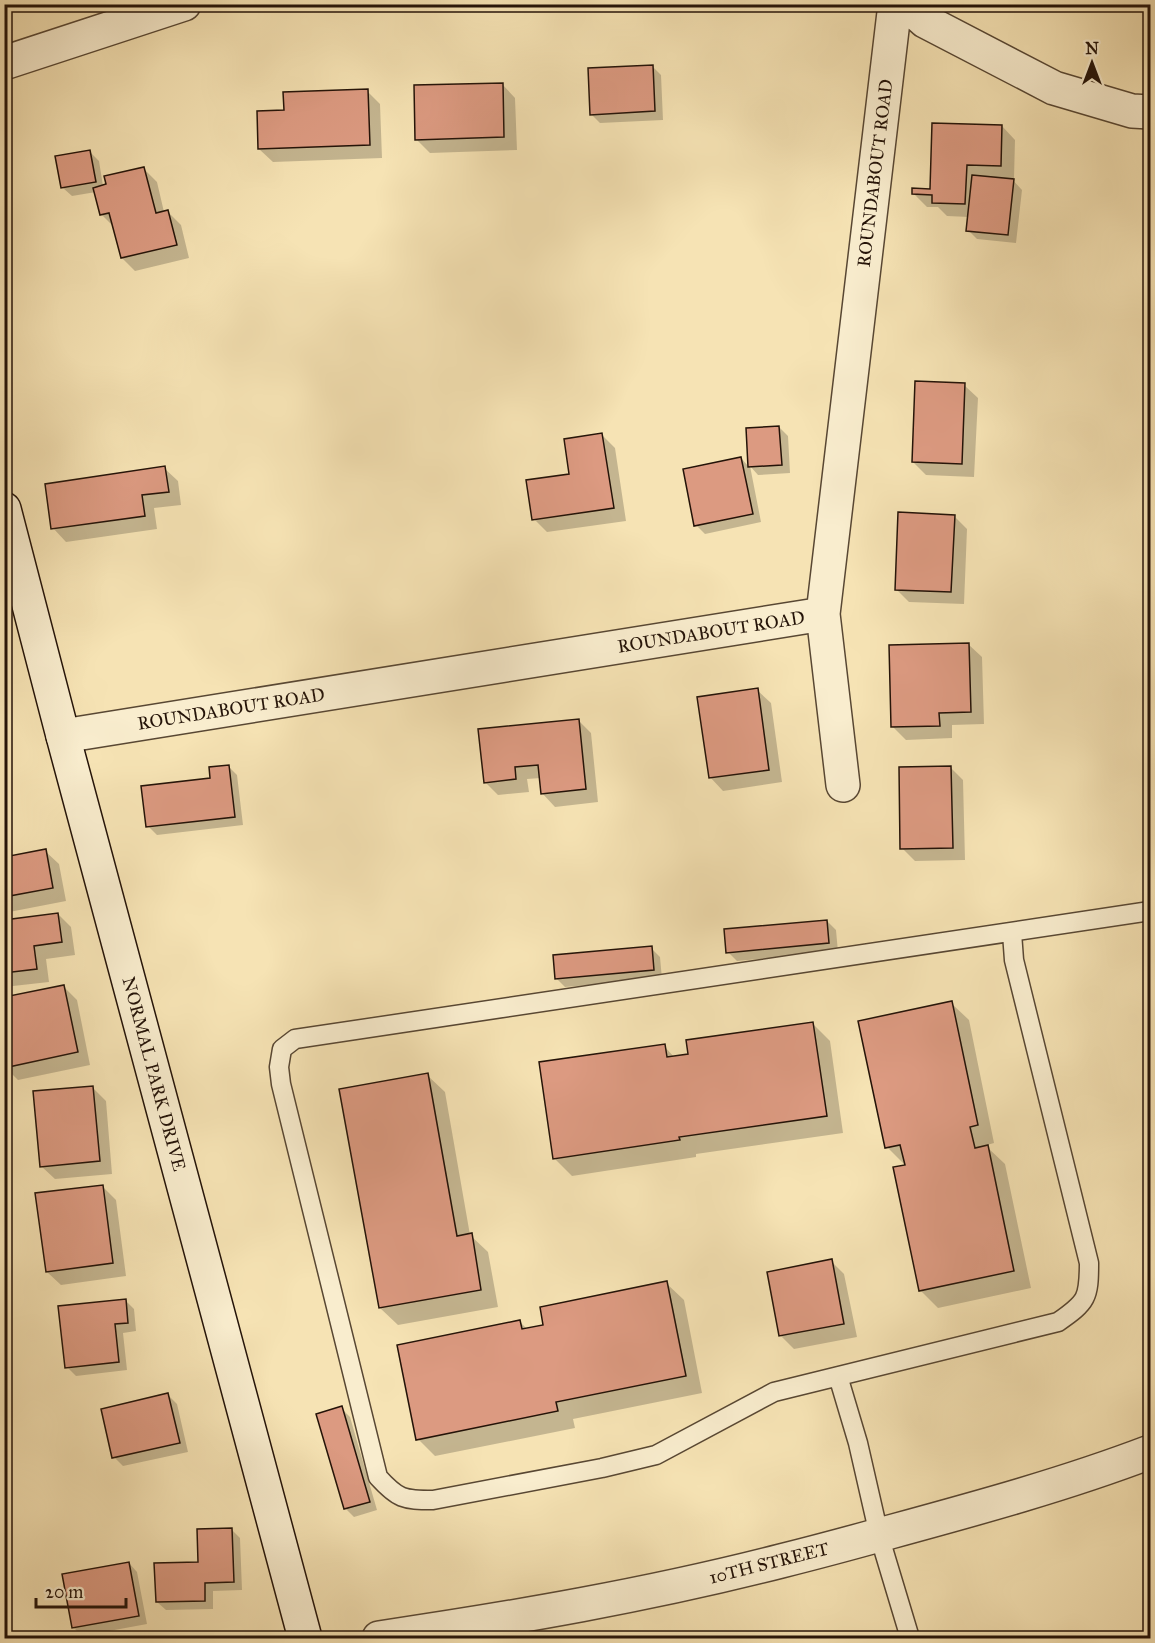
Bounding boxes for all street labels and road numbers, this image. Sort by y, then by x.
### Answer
street label: ROUNDABOUT ROAD [853,78,897,268]
street label: ROUNDABOUT ROAD [616,606,806,658]
street label: ROUNDABOUT ROAD [136,683,326,735]
street label: NORMAL PARK DRIVE [117,974,191,1174]
street label: 10TH STREET [707,1537,831,1589]

